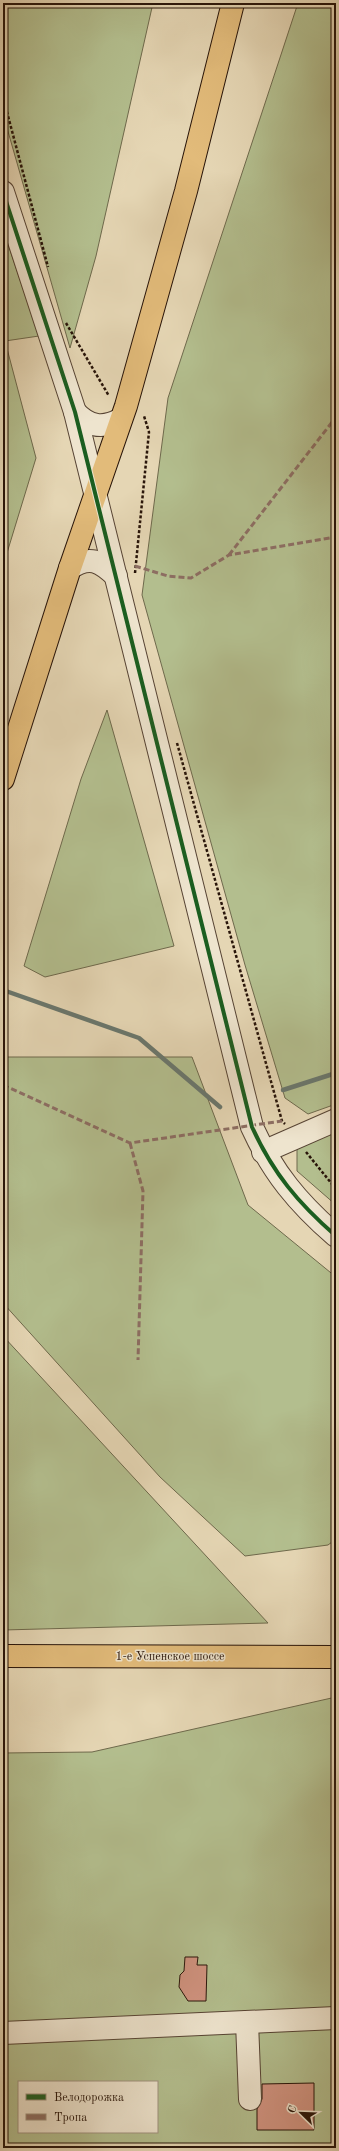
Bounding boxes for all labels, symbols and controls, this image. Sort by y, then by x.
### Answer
street label: 1-е Успенское шоссе [115,1651,225,1663]
legend [18,2081,158,2133]
text: Велодорожка [54,2092,124,2104]
north arrow [281,2093,321,2133]
text: С [287,2104,300,2115]
text: Тропа [54,2112,87,2124]

